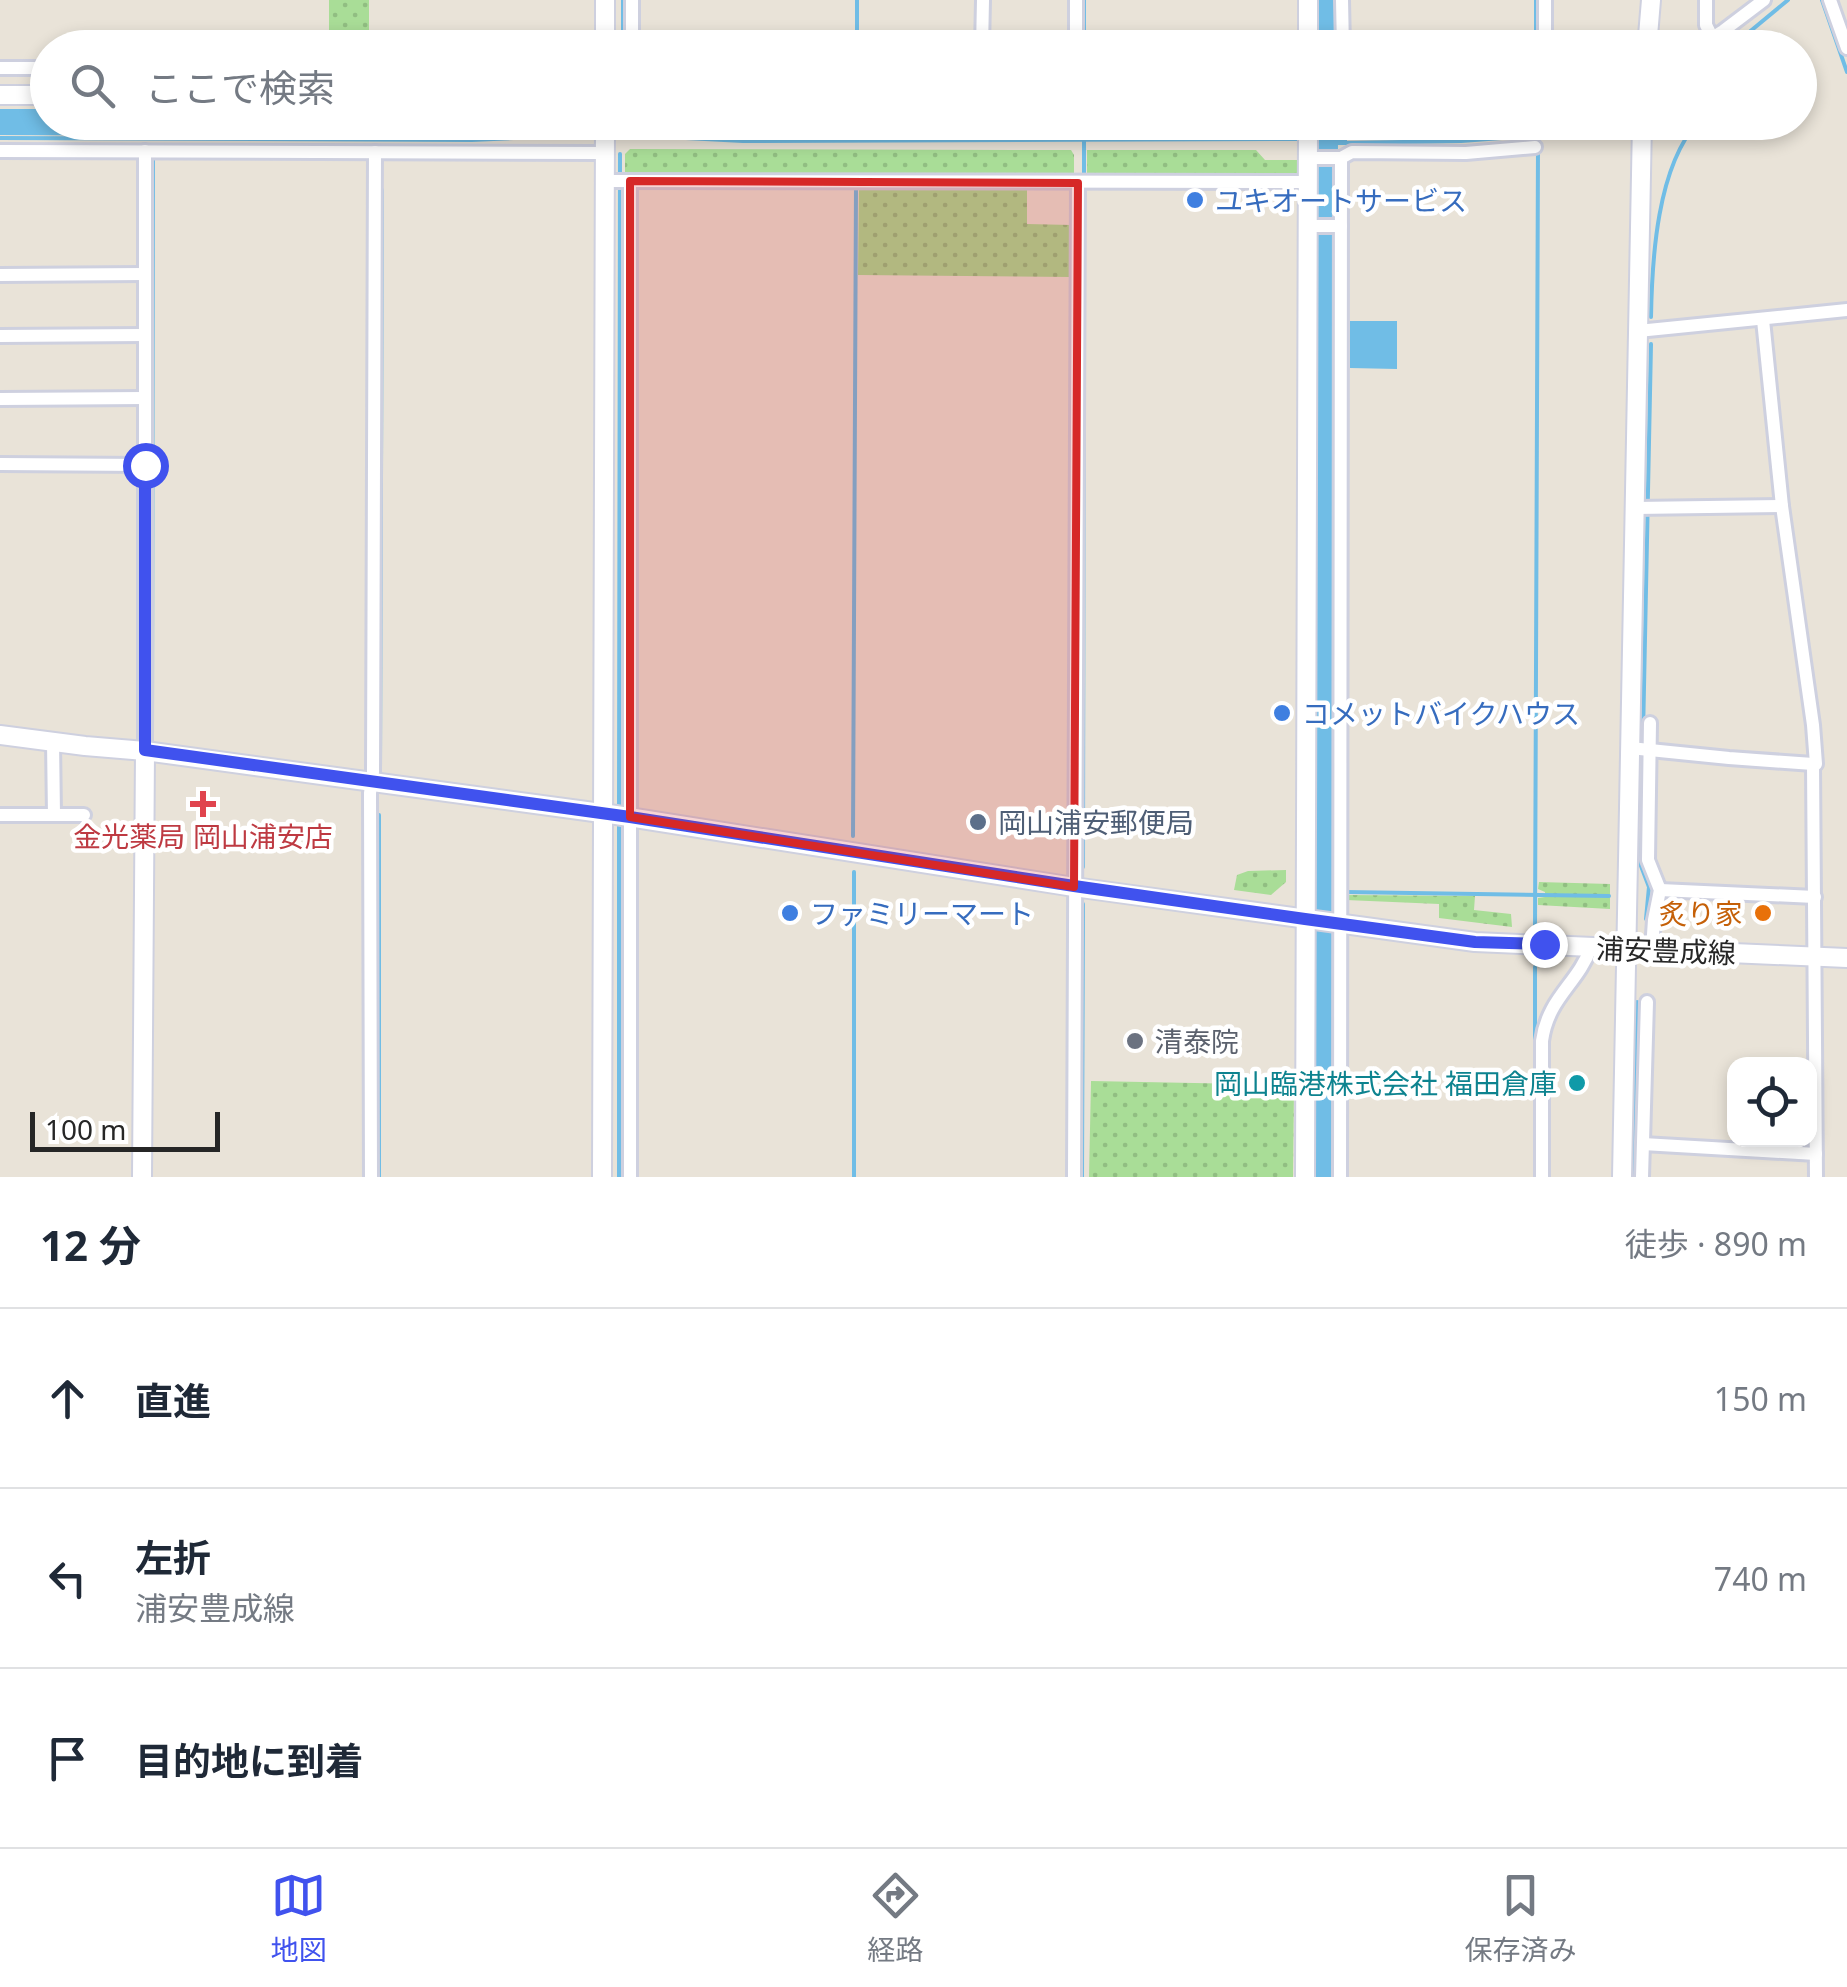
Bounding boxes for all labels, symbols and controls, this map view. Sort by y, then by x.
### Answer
search box [30,30,1817,140]
icon: search [65,58,120,113]
text: ここで検索 [145,61,335,113]
place label: ユキオートサービス [1215,181,1467,219]
marker: ユキオートサービス [1184,189,1206,211]
route start [123,443,169,489]
place label: コメットバイクハウス [1302,694,1580,732]
marker: コメットバイクハウス [1271,702,1293,724]
marker: 金光薬局 岡山浦安店 [192,793,214,815]
place label: 岡山浦安郵便局 [998,803,1194,841]
marker: 岡山浦安郵便局 [967,811,989,833]
place label: 金光薬局 岡山浦安店 [73,817,333,855]
place label: ファミリーマート [810,894,1034,932]
place label: 炙り家 [1659,894,1743,932]
marker: ファミリーマート [779,902,801,924]
marker: 炙り家 [1752,902,1774,924]
route end [1522,922,1568,968]
street label: 浦安豊成線 [1595,929,1737,971]
place label: 清泰院 [1155,1022,1239,1060]
marker: 清泰院 [1124,1030,1146,1052]
map controls [1727,1057,1817,1147]
button: locate [1727,1057,1817,1147]
place label: 岡山臨港株式会社 福田倉庫 [1214,1064,1557,1102]
marker: 岡山臨港株式会社 福田倉庫 [1566,1072,1588,1094]
scale bar [30,1107,220,1152]
text: 100 m [45,1110,127,1148]
text: 12 分 [40,1216,141,1273]
text: 徒歩 · 890 m [1625,1222,1807,1265]
icon: ahead [40,1371,95,1426]
text: 直進 [135,1374,211,1426]
text: 150 m [1714,1377,1807,1420]
text: 左折 [135,1531,211,1583]
icon: left [40,1551,95,1606]
text: 740 m [1714,1557,1807,1600]
text: 浦安豊成線 [135,1586,295,1629]
icon: arrive [40,1731,95,1786]
text: 目的地に到着 [135,1734,363,1786]
tab: 地図 [270,1868,327,1968]
tab: 経路 [867,1868,924,1968]
tab: 保存済み [1464,1868,1577,1968]

